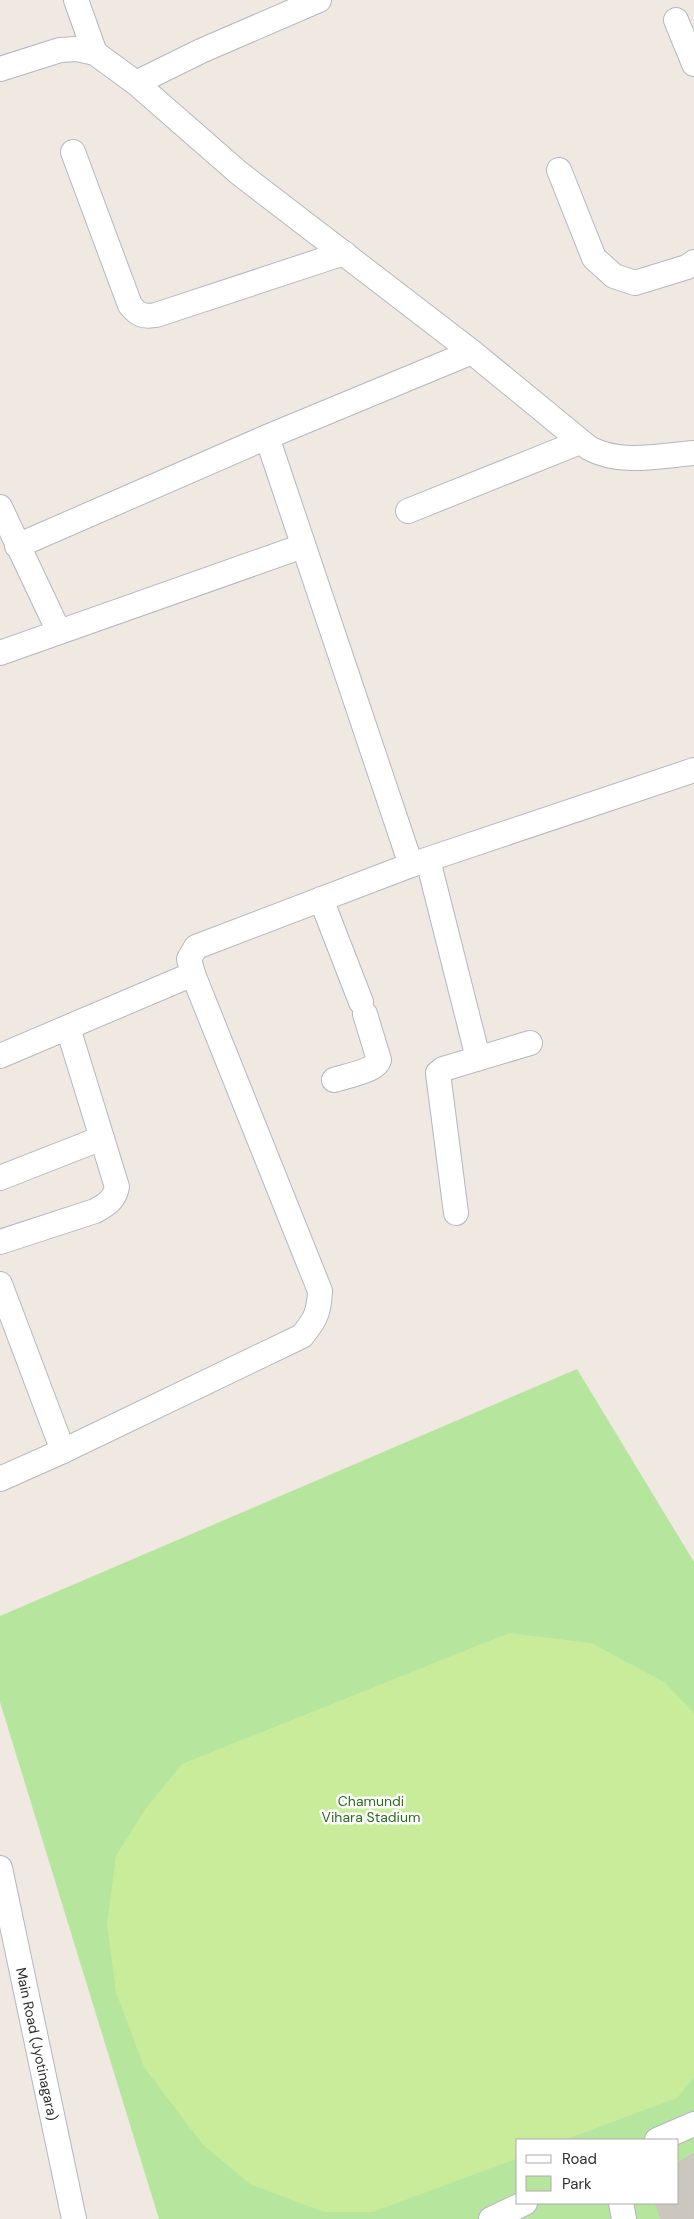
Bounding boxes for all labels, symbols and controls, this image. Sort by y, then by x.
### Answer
park label: Chamundi Vihara Stadium [322,1792,420,1826]
street label: Main Road (Jyotinagara) [12,1966,62,2122]
legend [516,2139,679,2204]
text: Road [562,2149,597,2169]
text: Park [562,2174,592,2194]

